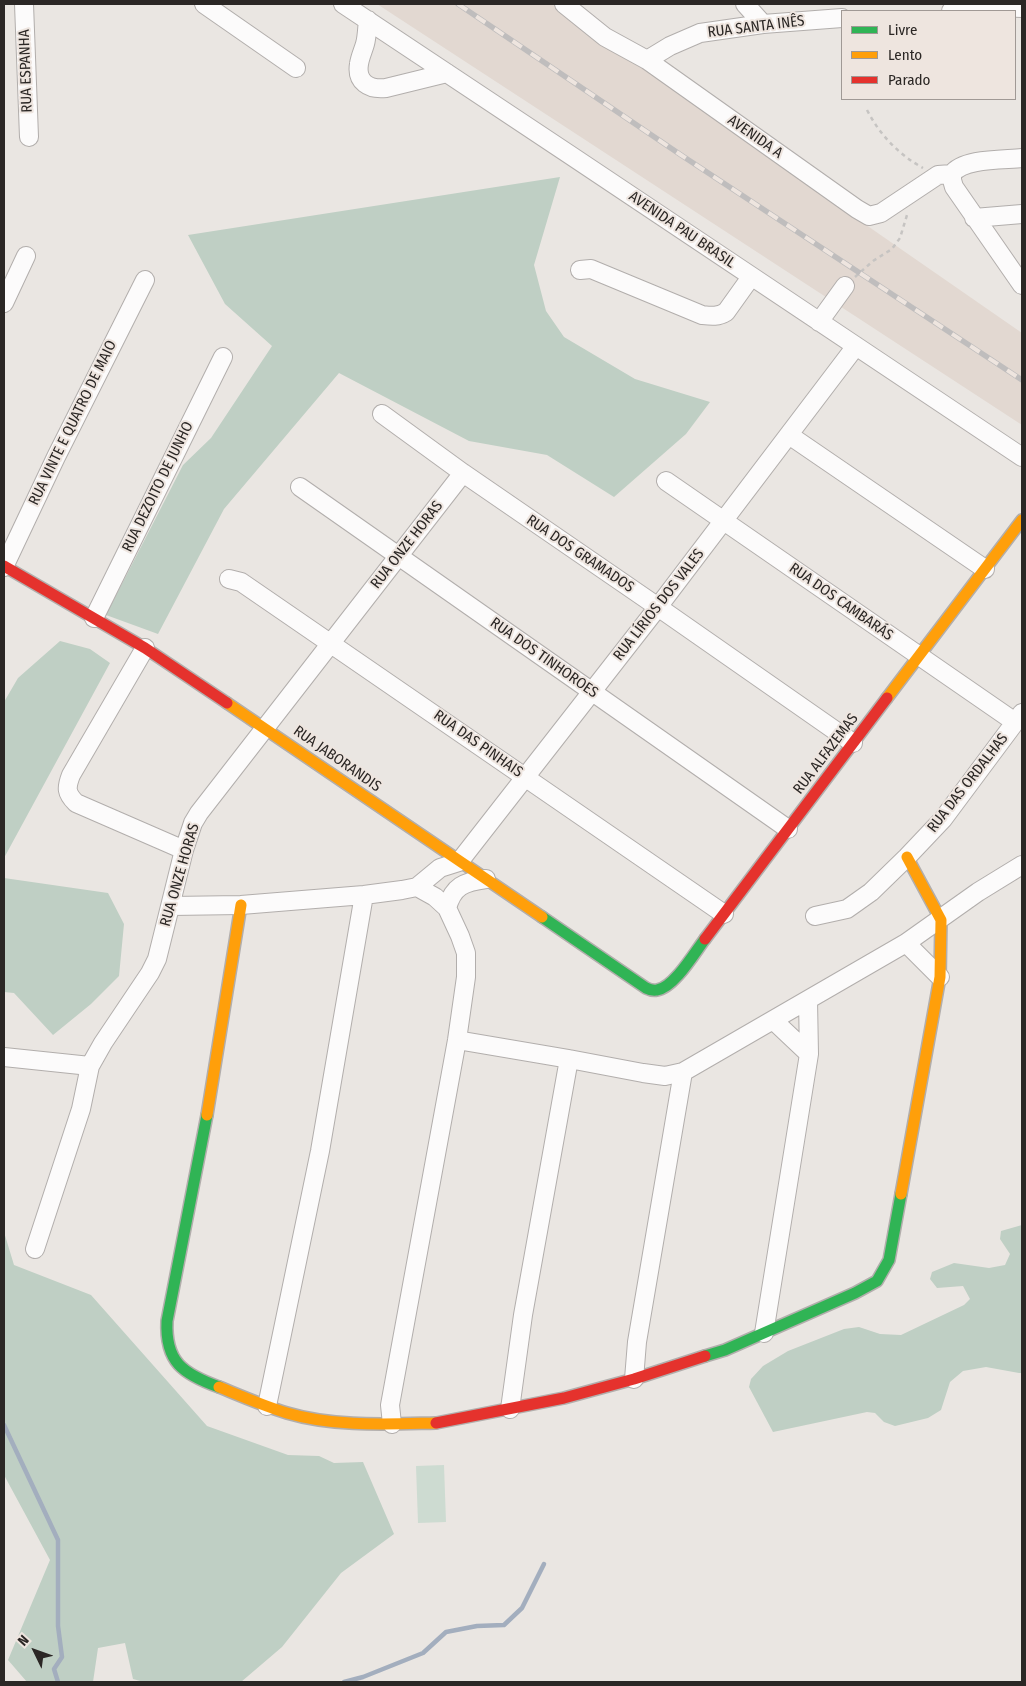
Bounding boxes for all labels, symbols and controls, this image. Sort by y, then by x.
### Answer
legend [841,10,1016,100]
street label: RUA SANTA INÊS [707,12,805,42]
text: Livre [888,21,917,39]
street label: RUA ESPANHA [16,29,36,113]
text: Lento [888,46,922,64]
text: Parado [888,71,930,89]
street label: AVENIDA A [724,111,786,163]
street label: AVENIDA PAU BRASIL [625,188,739,272]
street label: RUA VINTE E QUATRO DE MAIO [25,338,121,508]
street label: RUA DEZOITO DE JUNHO [119,419,197,555]
street label: RUA ONZE HORAS [367,498,447,592]
street label: RUA DOS GRAMADOS [523,511,637,597]
street label: RUA LÍRIOS DOS VALES [610,546,708,664]
street label: RUA DOS CAMBARÁS [785,559,897,645]
street label: RUA DOS TINHOROES [487,614,601,702]
street label: RUA DAS PINHAIS [430,707,526,781]
street label: RUA ALFAZEMAS [790,710,862,798]
street label: RUA JABORANDIS [290,722,384,796]
street label: RUA DAS ORDALHAS [924,730,1012,836]
street label: RUA ONZE HORAS [157,821,203,929]
north arrow [10,1626,60,1676]
text: N [14,1632,33,1649]

